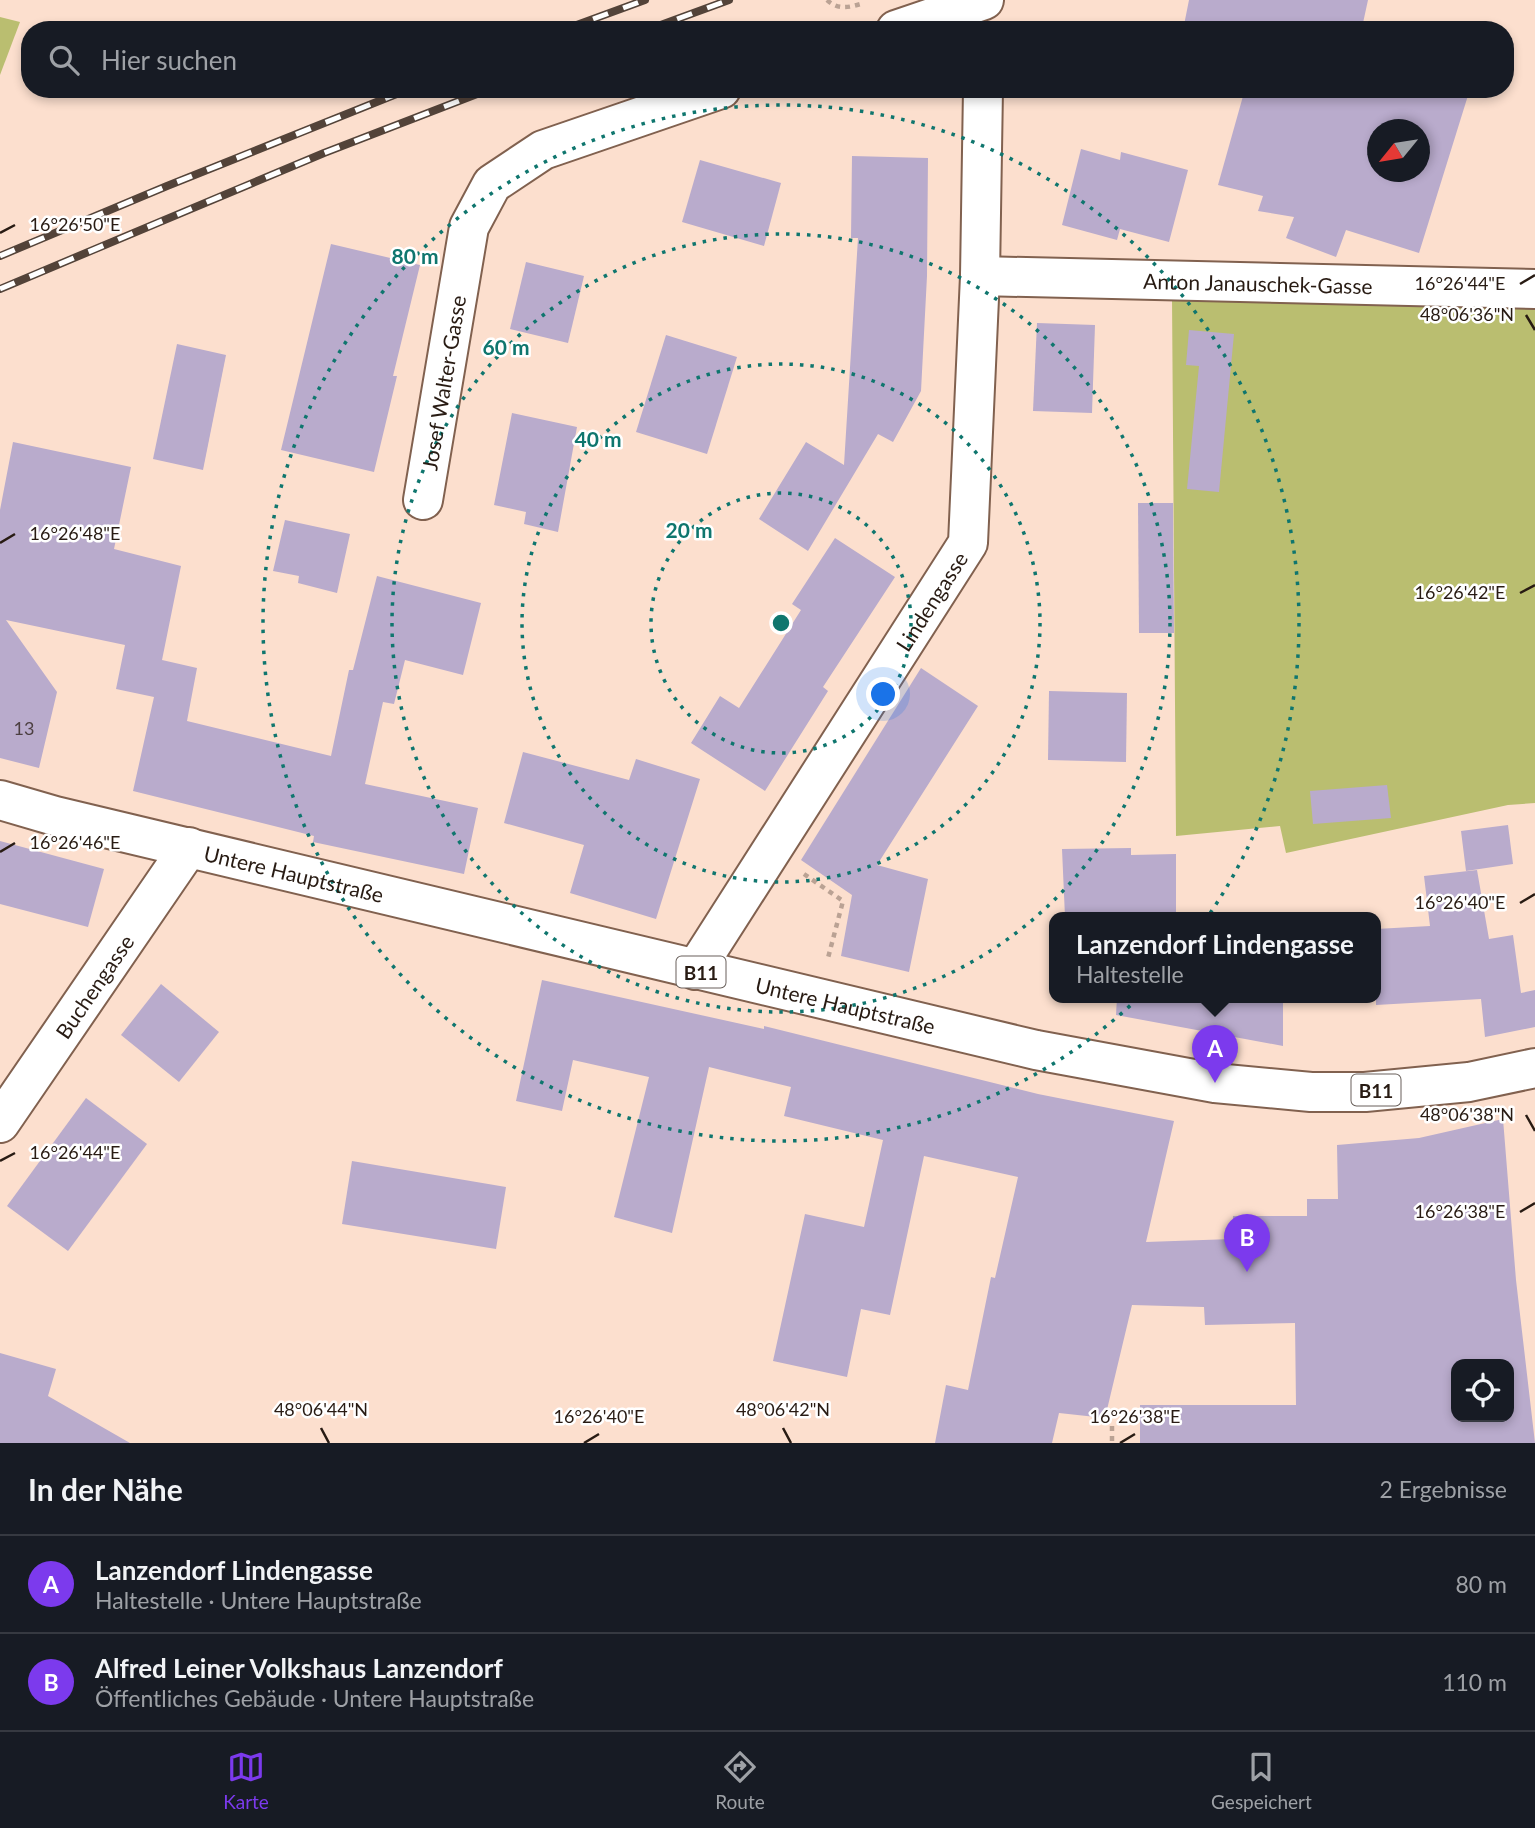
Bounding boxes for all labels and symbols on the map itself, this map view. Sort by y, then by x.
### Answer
north arrow [1367,119,1430,182]
text: 16°26'50"E [30,213,120,235]
text: 80 m [391,243,439,268]
street label: Anton Janauschek-Gasse [1143,267,1373,298]
text: 16°26'44"E [1415,272,1505,294]
street label: Josef Walter-Gasse [416,293,470,472]
text: 48°06'36"N [1420,303,1514,325]
text: 60 m [482,334,530,359]
text: 40 m [574,426,622,451]
text: 20 m [665,517,713,542]
text: 16°26'48"E [30,522,120,544]
street label: Lindengasse [890,547,972,655]
text: 16°26'42"E [1415,581,1505,603]
centre of rings [769,611,793,635]
your location [866,677,900,711]
house number: 13 [14,717,34,739]
text: 16°26'46"E [30,831,120,853]
street label: Untere Hauptstraße [202,840,386,907]
text: 16°26'40"E [1415,891,1505,913]
street label: Buchengasse [49,929,138,1043]
road number: B11 [676,956,726,988]
street label: Untere Hauptstraße [753,971,938,1038]
pin: A [1192,1025,1238,1083]
road number: B11 [1352,1074,1400,1106]
text: 48°06'38"N [1420,1103,1514,1125]
text: 16°26'44"E [30,1141,120,1163]
text: 16°26'38"E [1415,1200,1505,1222]
pin: B [1224,1214,1270,1272]
text: 48°06'44"N [274,1398,368,1420]
text: 48°06'42"N [736,1398,830,1420]
text: 16°26'40"E [554,1405,644,1427]
text: 16°26'38"E [1090,1405,1180,1427]

